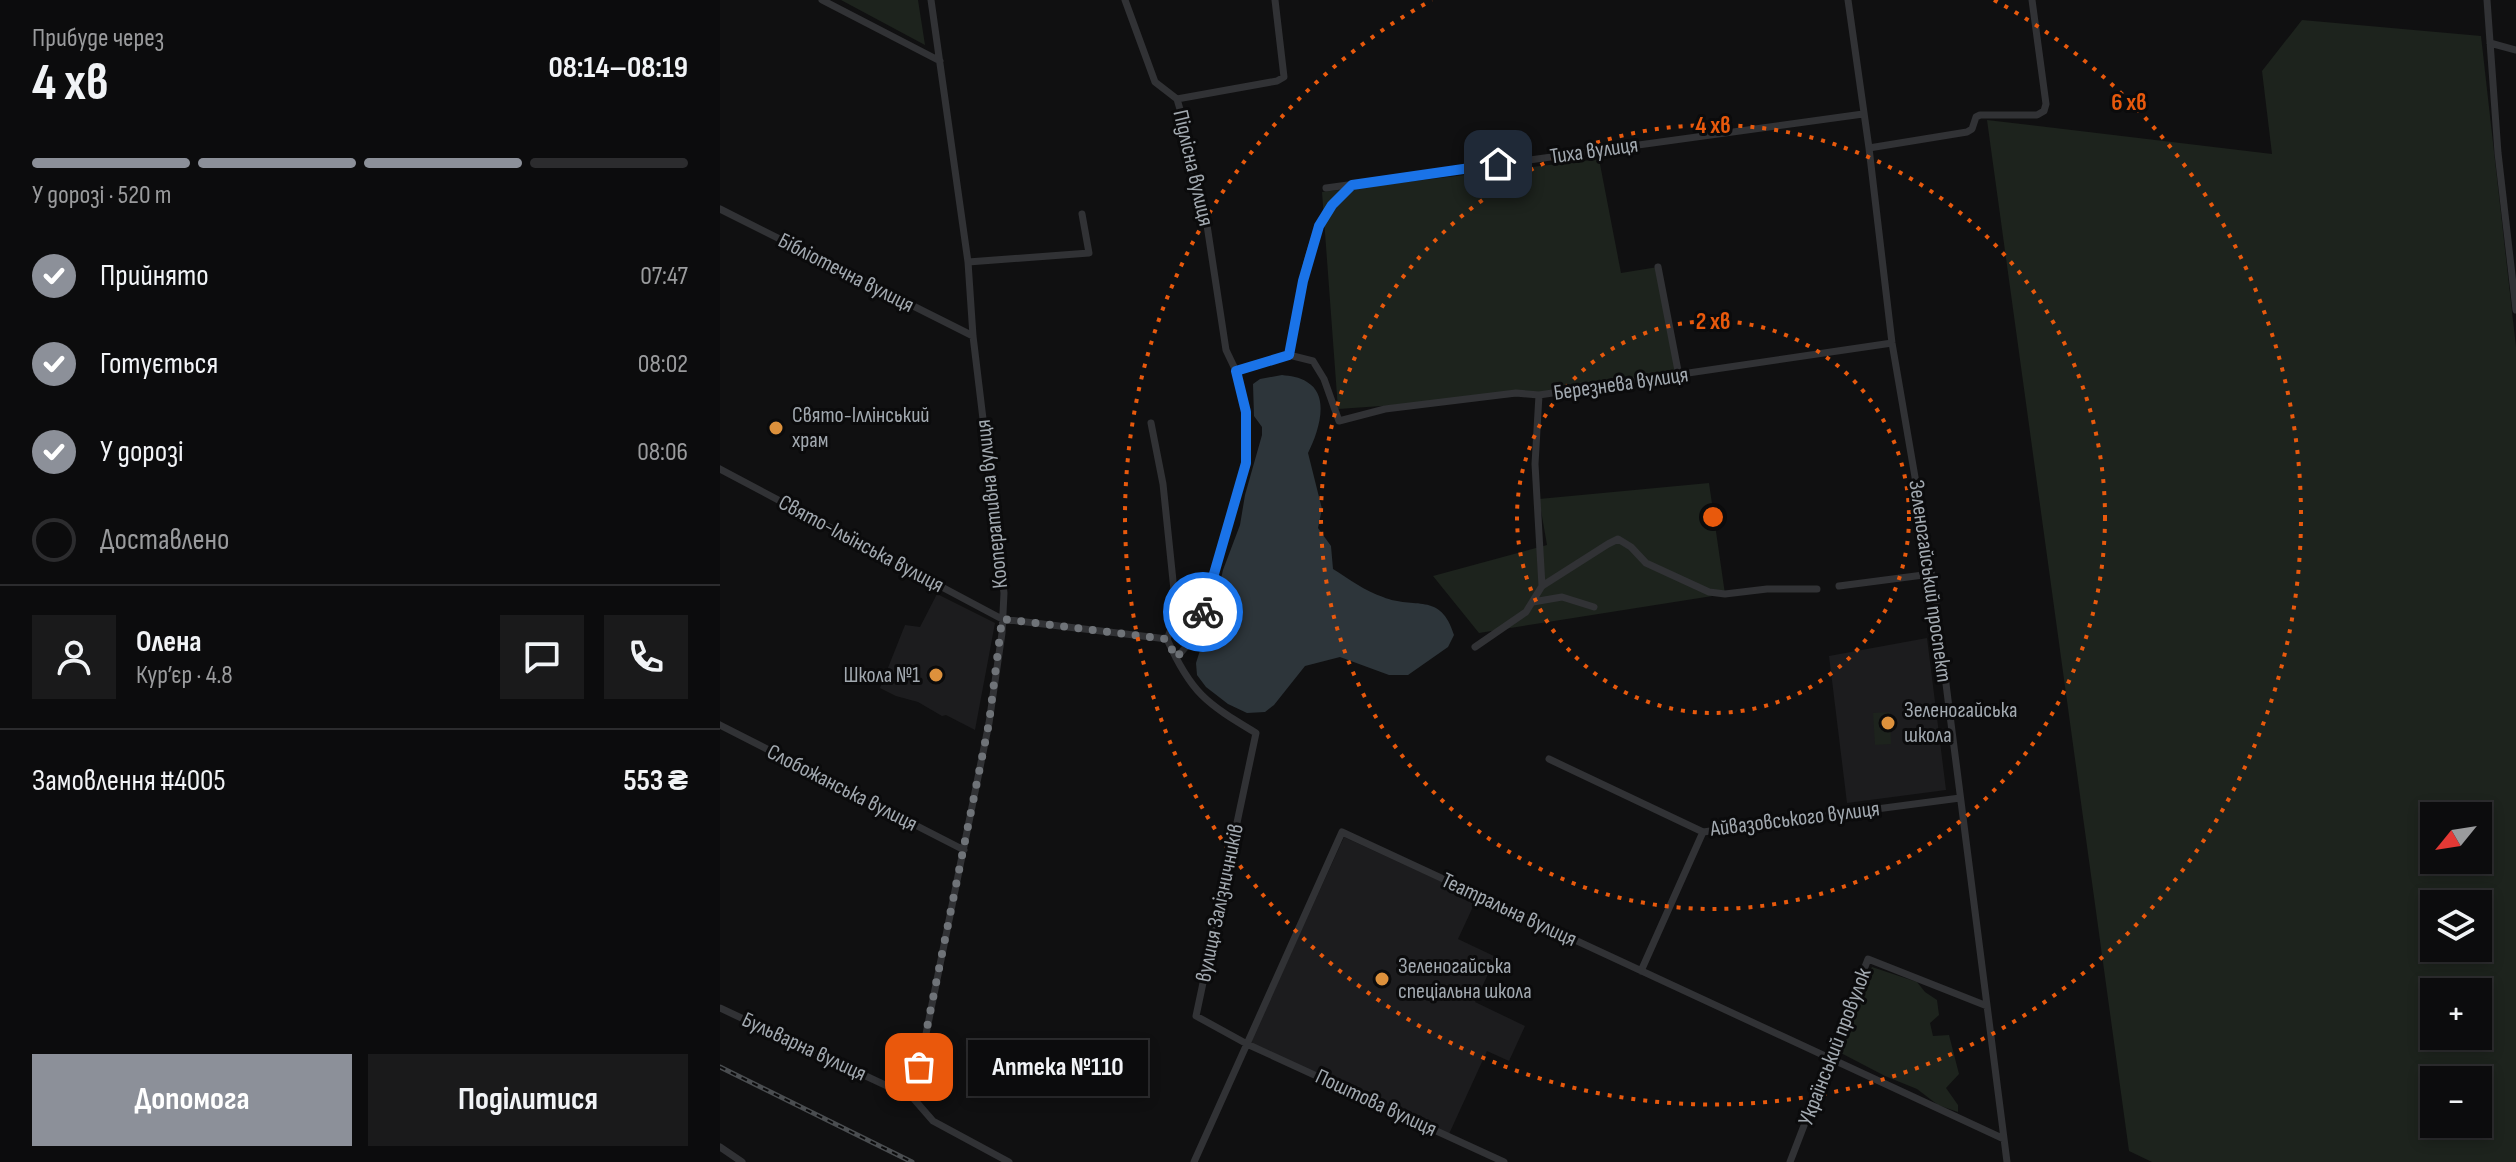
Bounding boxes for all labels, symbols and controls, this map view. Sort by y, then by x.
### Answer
text: Прибуде через [32,23,164,54]
text: 08:14–08:19 [548,50,688,86]
text: 4 хв [32,52,109,115]
text: 6 хв [2111,88,2147,117]
street label: Підлісна вулиця [1167,107,1219,229]
text: 4 хв [1695,111,1731,140]
pin [1464,130,1532,198]
street label: Тиха вулиця [1548,131,1640,171]
icon: home [1476,142,1520,186]
text: У дорозі · 520 m [32,180,171,211]
street label: Бібліотечна вулиця [774,227,918,319]
icon: check [32,254,76,298]
text: Прийнято [100,258,209,294]
text: 07:47 [640,261,688,292]
text: 2 хв [1696,307,1730,336]
icon: check [32,342,76,386]
text: Готується [100,346,218,382]
text: 08:02 [638,349,688,380]
street label: Березнева вулиця [1552,361,1690,407]
place label: Свято-Іллінський храм [792,402,930,454]
street label: Кооперативна вулиця [970,418,1014,590]
marker: Свято-Іллінський храм [767,419,785,437]
icon: check [32,430,76,474]
text: У дорозі [100,434,184,470]
text: 08:06 [637,437,688,468]
street label: Зеленогайський проспект [1902,478,1958,684]
street label: Свято-Ільїнська вулиця [774,489,948,599]
centre of rings [1699,503,1727,531]
text: Доставлено [100,522,230,558]
courier [1163,572,1243,652]
icon: bike [1181,590,1225,634]
button: person [32,615,116,699]
button: chat [500,615,584,699]
button: phone [604,615,688,699]
text: Олена [136,624,202,660]
text: Кур’єр · 4.8 [136,660,233,691]
place label: Школа №1 [843,662,920,689]
marker: Школа №1 [927,666,945,684]
place label: Зеленогайська школа [1904,697,2017,749]
marker: Зеленогайська школа [1879,714,1897,732]
street label: Слобожанська вулиця [762,738,922,838]
text: Замовлення #4005 [32,763,225,799]
text: 553 ₴ [624,763,688,799]
street label: Айвазовського вулиця [1708,795,1881,843]
north arrow [2420,802,2492,874]
map controls [2420,802,2492,1138]
street label: вулиця Залізничників [1190,822,1250,984]
street label: Театральна вулиця [1437,867,1581,953]
button: layers [2420,890,2492,962]
place label: Зеленогайська спеціальна школа [1398,953,1532,1005]
street label: Український провулок [1793,964,1878,1130]
marker: Зеленогайська спеціальна школа [1373,970,1391,988]
button: + [2420,978,2492,1050]
street label: Бульварна вулиця [737,1006,871,1088]
pin [885,1033,953,1101]
callout: Аптека №110 [967,1039,1147,1095]
icon: bag [897,1045,941,1089]
text: Аптека №110 [992,1052,1124,1083]
button: Допомога [32,1054,352,1146]
button: Поділитися [368,1054,688,1146]
street label: Поштова вулиця [1311,1063,1441,1143]
button: − [2420,1066,2492,1138]

